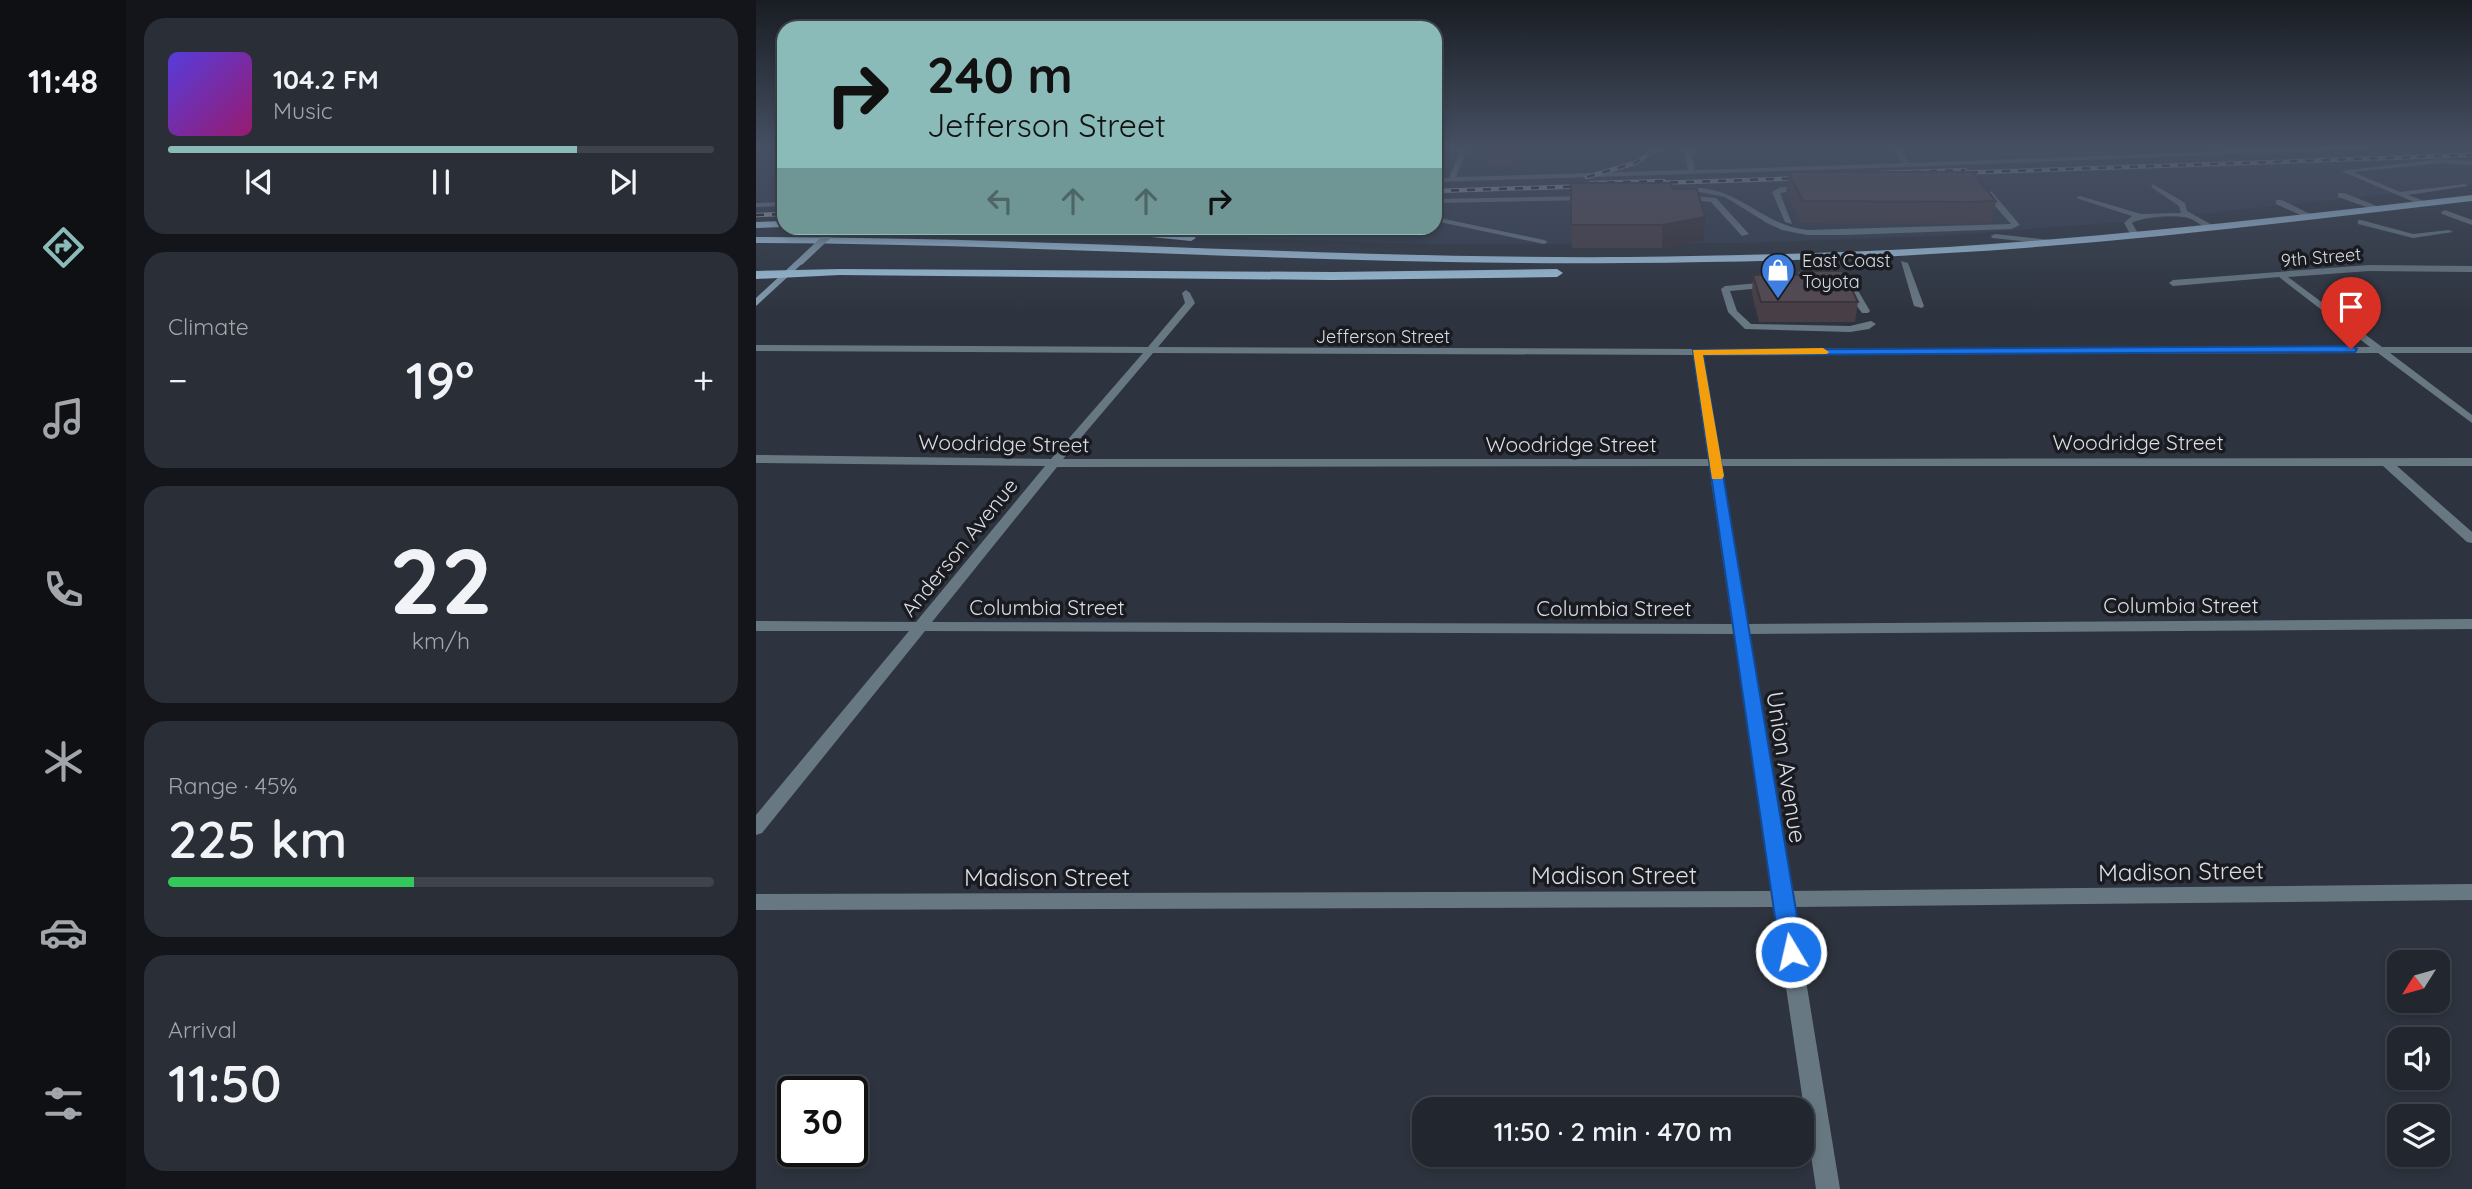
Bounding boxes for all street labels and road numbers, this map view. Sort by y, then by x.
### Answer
street label: 9th Street [2280,242,2362,272]
street label: Jefferson Street [1316,325,1450,348]
street label: Woodridge Street [918,429,1090,457]
street label: Woodridge Street [2052,429,2224,455]
street label: Woodridge Street [1485,431,1657,457]
street label: Anderson Avenue [895,473,1023,621]
street label: Columbia Street [2103,592,2259,618]
street label: Columbia Street [969,594,1125,620]
street label: Columbia Street [1536,595,1692,621]
street label: Union Avenue [1760,689,1814,845]
street label: Madison Street [2098,855,2264,887]
street label: Madison Street [1531,860,1697,890]
street label: Madison Street [964,862,1130,892]

